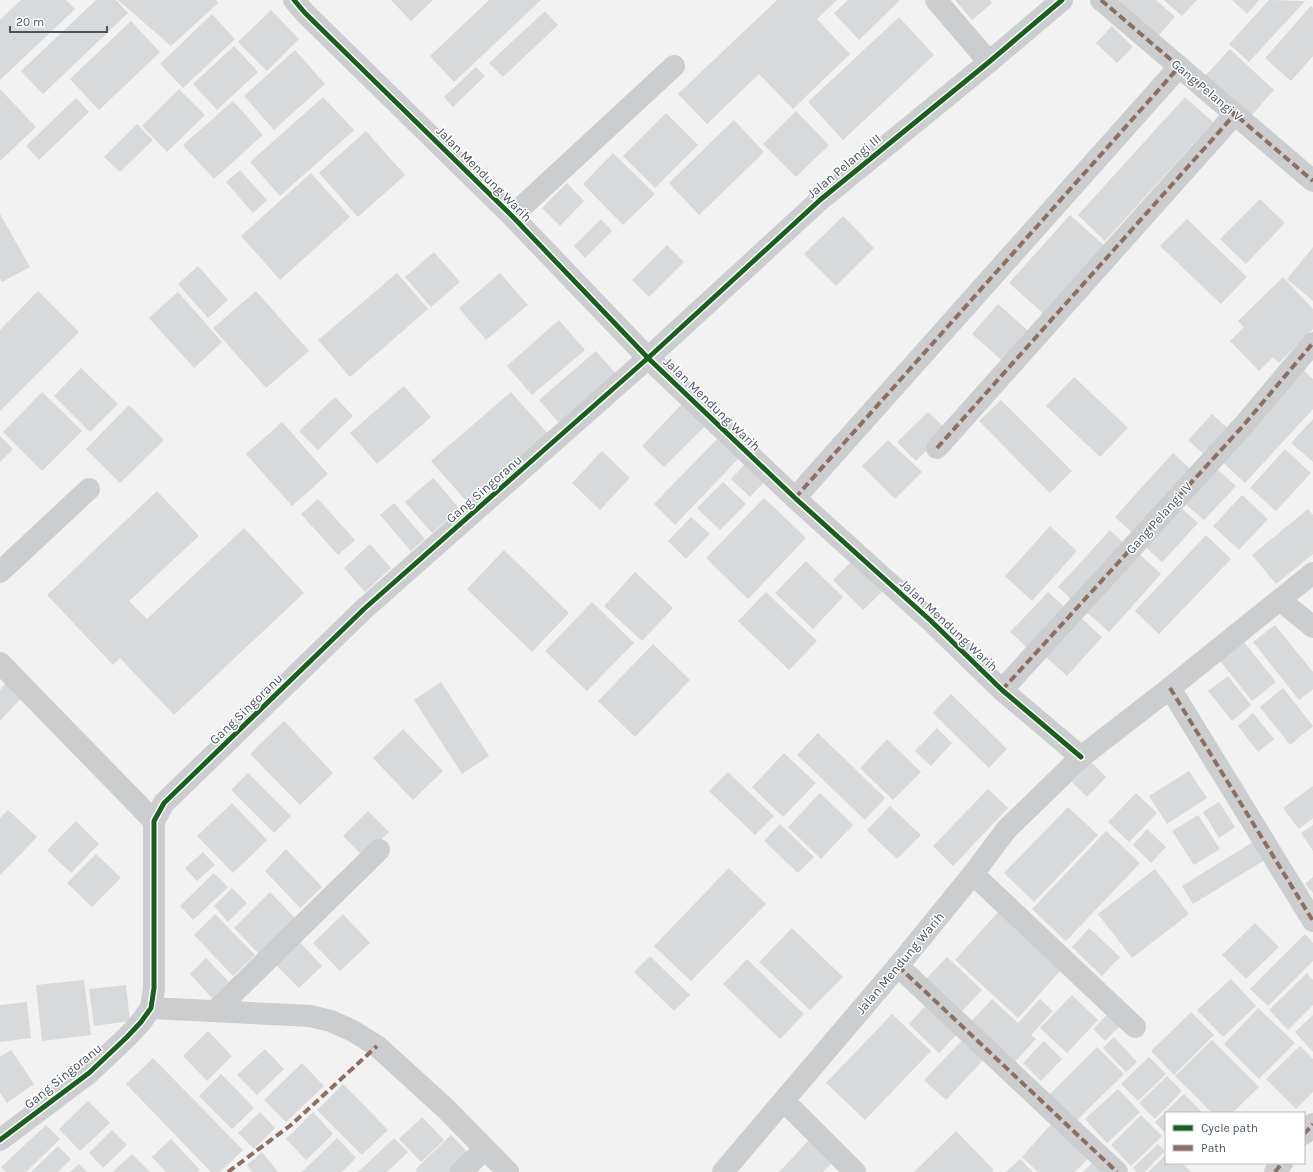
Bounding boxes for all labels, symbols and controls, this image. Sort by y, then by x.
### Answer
scale bar [10,8,107,34]
text: 20 m [16,15,44,29]
street label: Gang Pelangi V [1168,56,1246,124]
street label: Jalan Mendung Warih [433,123,535,225]
street label: Jalan Pelangi III [804,131,884,201]
street label: Jalan Mendung Warih [661,354,763,454]
street label: Gang Singoranu [443,452,525,526]
street label: Gang Pelangi IV [1123,478,1196,557]
street label: Jalan Mendung Warih [897,576,1001,674]
street label: Gang Singoranu [206,670,286,748]
street label: Jalan Mendung Warih [853,909,947,1017]
street label: Gang Singoranu [21,1040,105,1112]
legend [1165,1112,1305,1164]
text: Cycle path [1201,1121,1258,1135]
text: Path [1201,1141,1226,1155]

